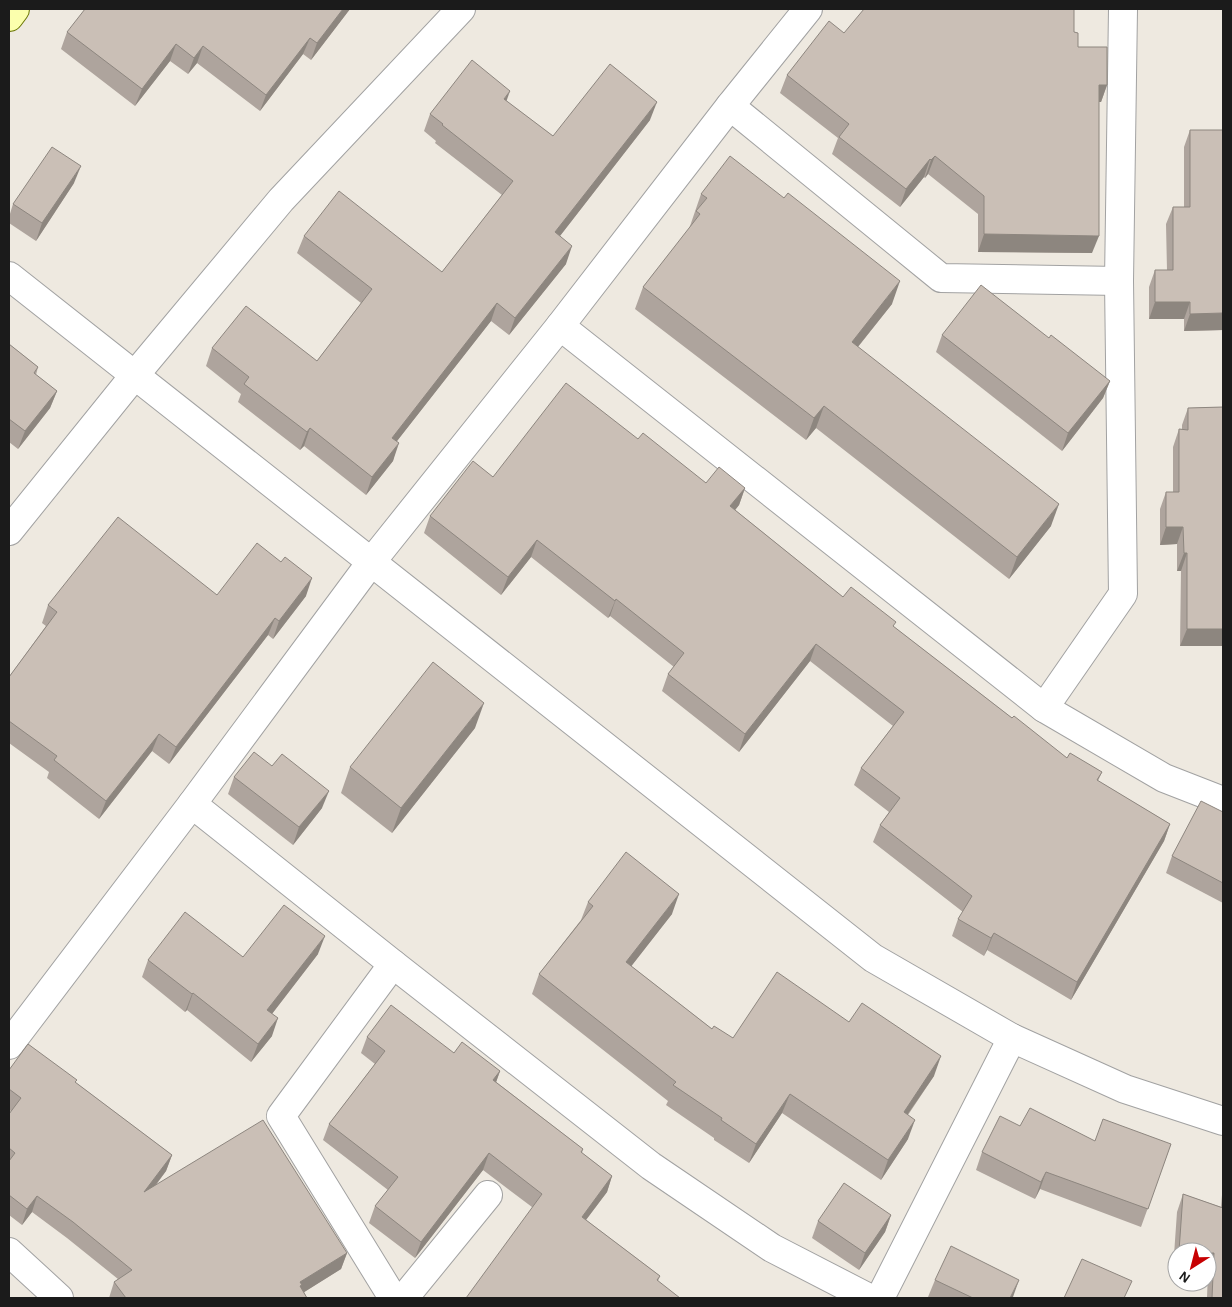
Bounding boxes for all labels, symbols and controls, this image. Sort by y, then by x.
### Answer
north arrow [1167,1242,1217,1292]
text: N [1177,1268,1193,1285]

